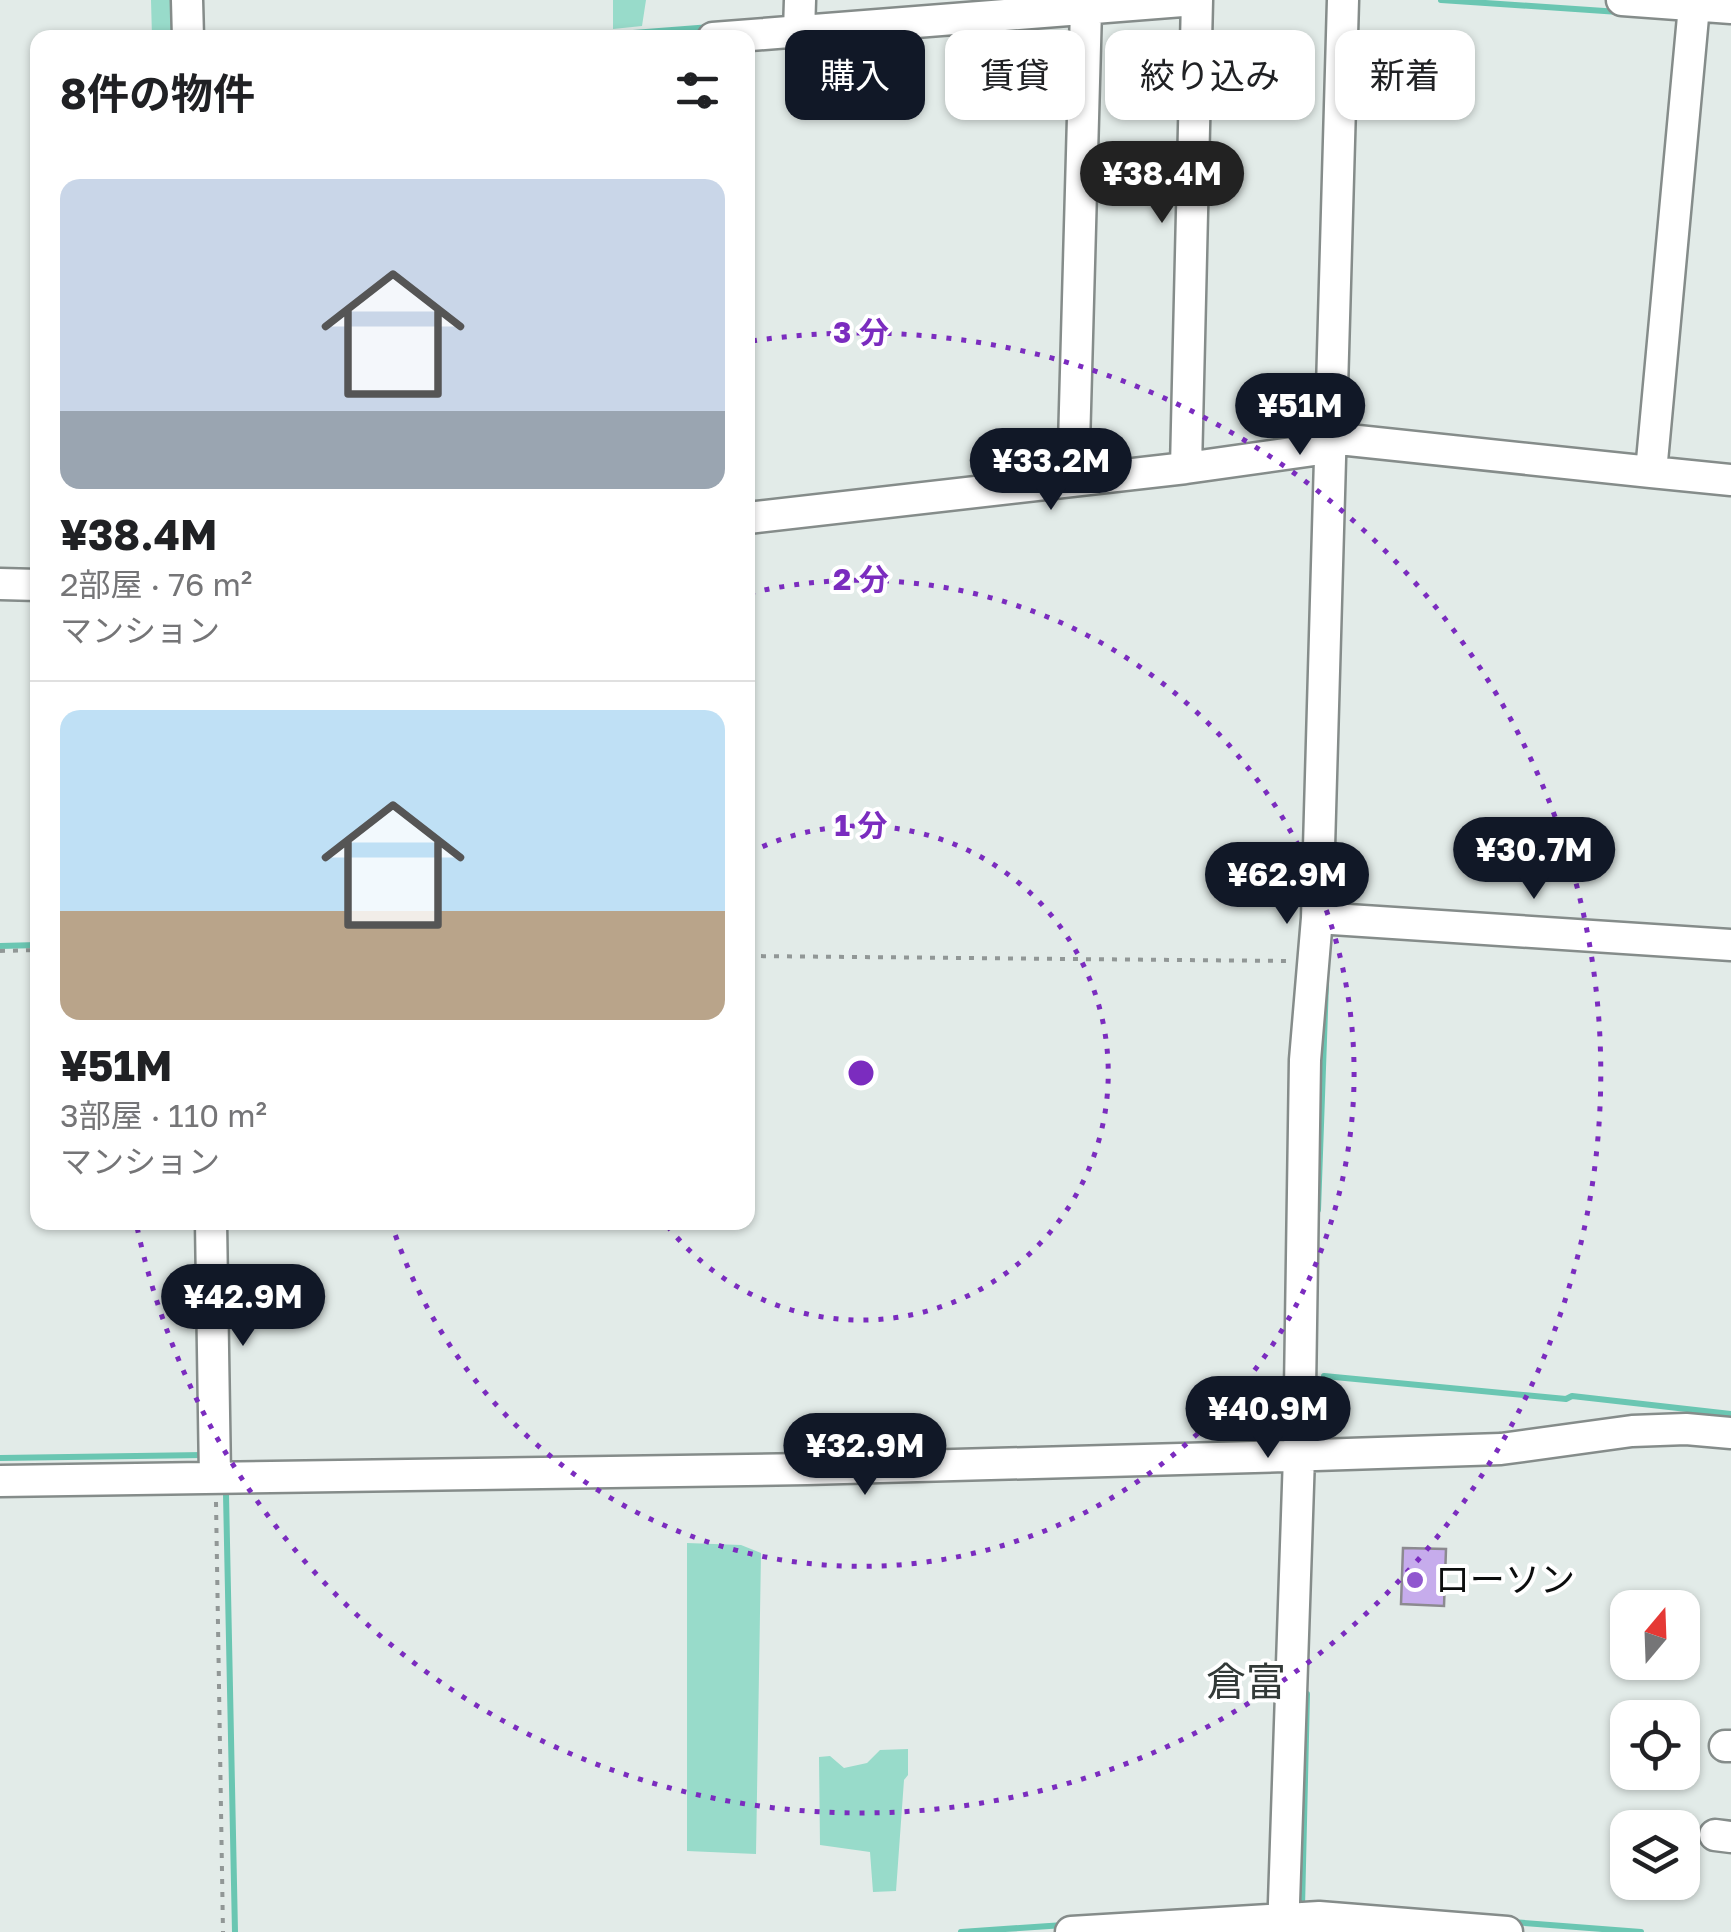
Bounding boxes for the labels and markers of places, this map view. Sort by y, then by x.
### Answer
pin: ¥38.4M [1081,141,1243,226]
pin: ¥51M [1241,373,1359,458]
pin: ¥33.2M [970,428,1132,513]
pin: ¥30.7M [1453,817,1615,902]
pin: ¥62.9M [1206,842,1368,927]
centre of rings [843,1055,879,1091]
pin: ¥42.9M [162,1264,324,1349]
pin: ¥40.9M [1187,1376,1349,1461]
pin: ¥32.9M [784,1413,946,1498]
place label: ローソン [1435,1558,1575,1600]
marker: ローソン [1404,1569,1426,1591]

